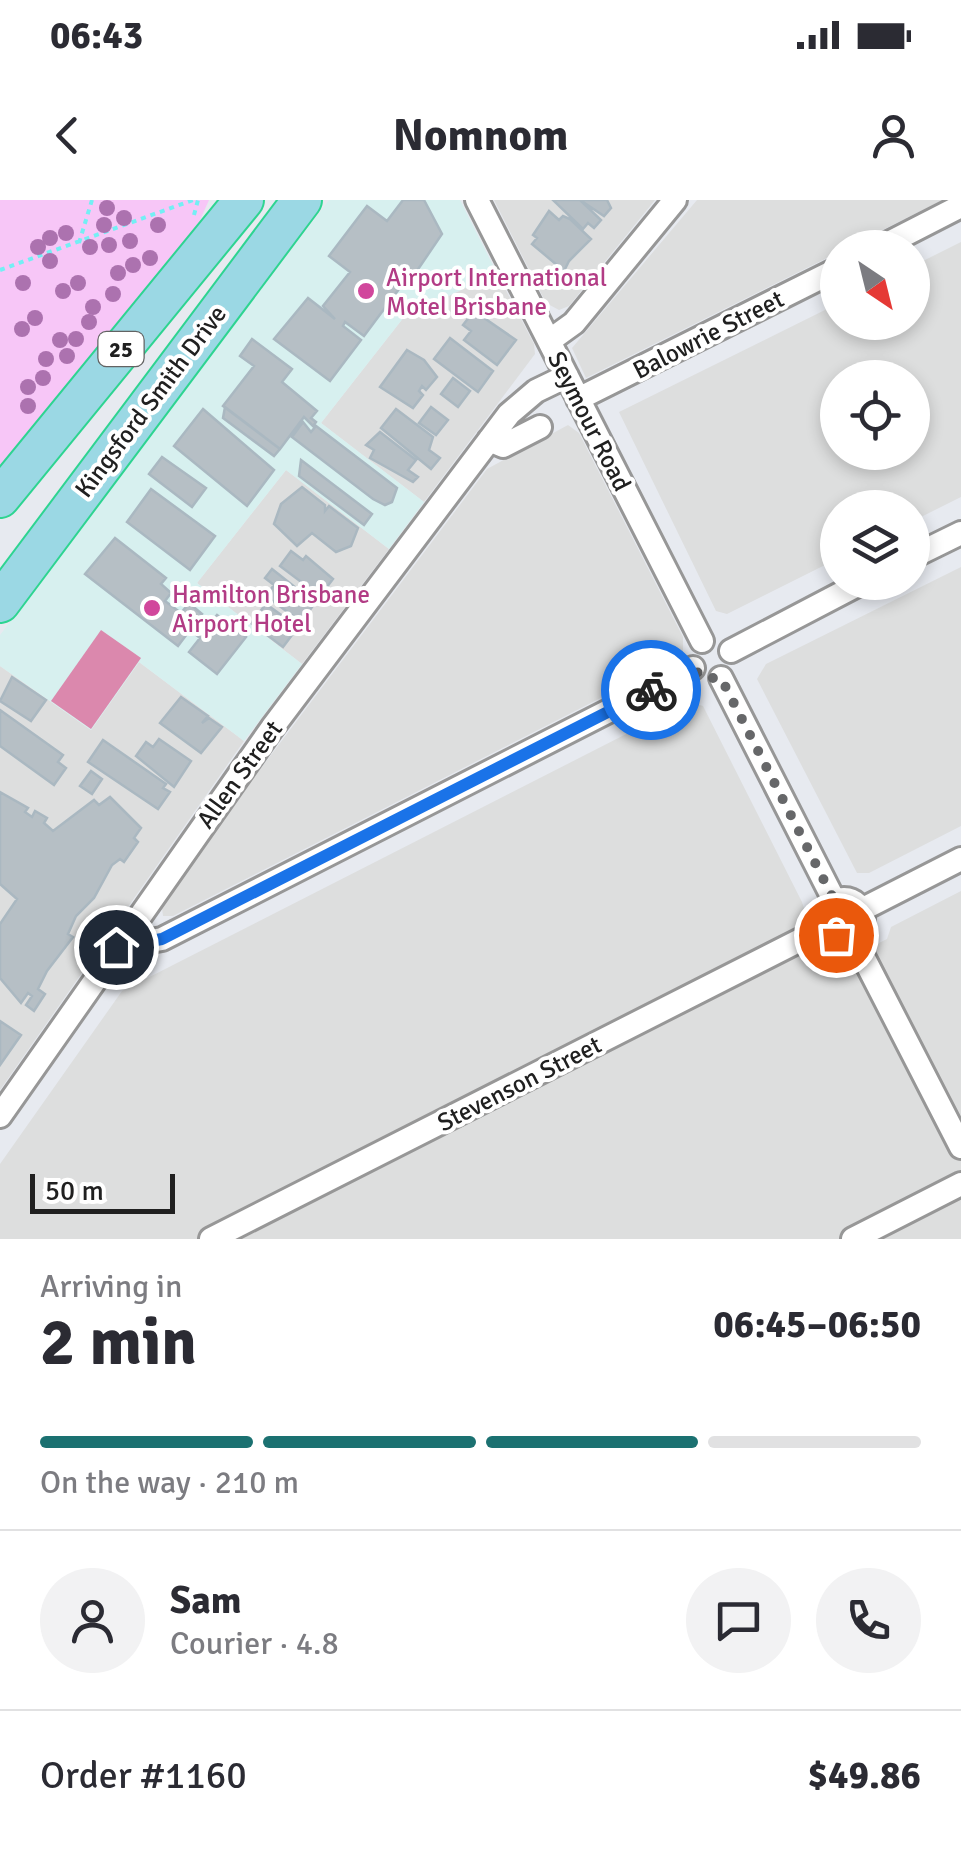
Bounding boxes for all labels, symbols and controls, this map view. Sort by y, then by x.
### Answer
text: 06:43 [50,12,143,59]
icon: back [40,108,95,163]
text: Nomnom [393,108,568,163]
icon: person [866,108,921,163]
north arrow [820,230,930,340]
map controls [820,230,930,600]
place label: Airport International Motel Brisbane [386,262,607,322]
marker: Airport International Motel Brisbane [355,280,377,302]
street label: Balowrie Street [628,283,789,386]
street label: Kingsford Smith Drive [68,299,233,503]
road number: 25 [98,332,144,366]
street label: Seymour Road [541,346,638,496]
button: locate [820,360,930,470]
button: layers [820,490,930,600]
place label: Hamilton Brisbane Airport Hotel [172,579,370,639]
marker: Hamilton Brisbane Airport Hotel [141,597,163,619]
courier [601,640,701,740]
icon: bike [624,663,679,718]
street label: Allen Street [190,714,289,834]
pin [794,893,879,978]
pin [74,905,159,990]
icon: bag [809,908,864,963]
icon: home [89,920,144,975]
street label: Stevenson Street [432,1029,607,1138]
scale bar [30,1169,175,1214]
text: 50 m [45,1174,104,1208]
text: Arriving in [40,1267,182,1306]
text: 06:45–06:50 [713,1301,921,1348]
text: 2 min [40,1303,197,1383]
text: On the way · 210 m [40,1463,299,1502]
button: person [40,1568,145,1673]
button: chat [686,1568,791,1673]
button: phone [816,1568,921,1673]
text: Sam [170,1577,241,1624]
text: Courier · 4.8 [170,1624,339,1663]
text: Order #1160 [40,1752,247,1799]
text: $49.86 [808,1752,921,1799]

